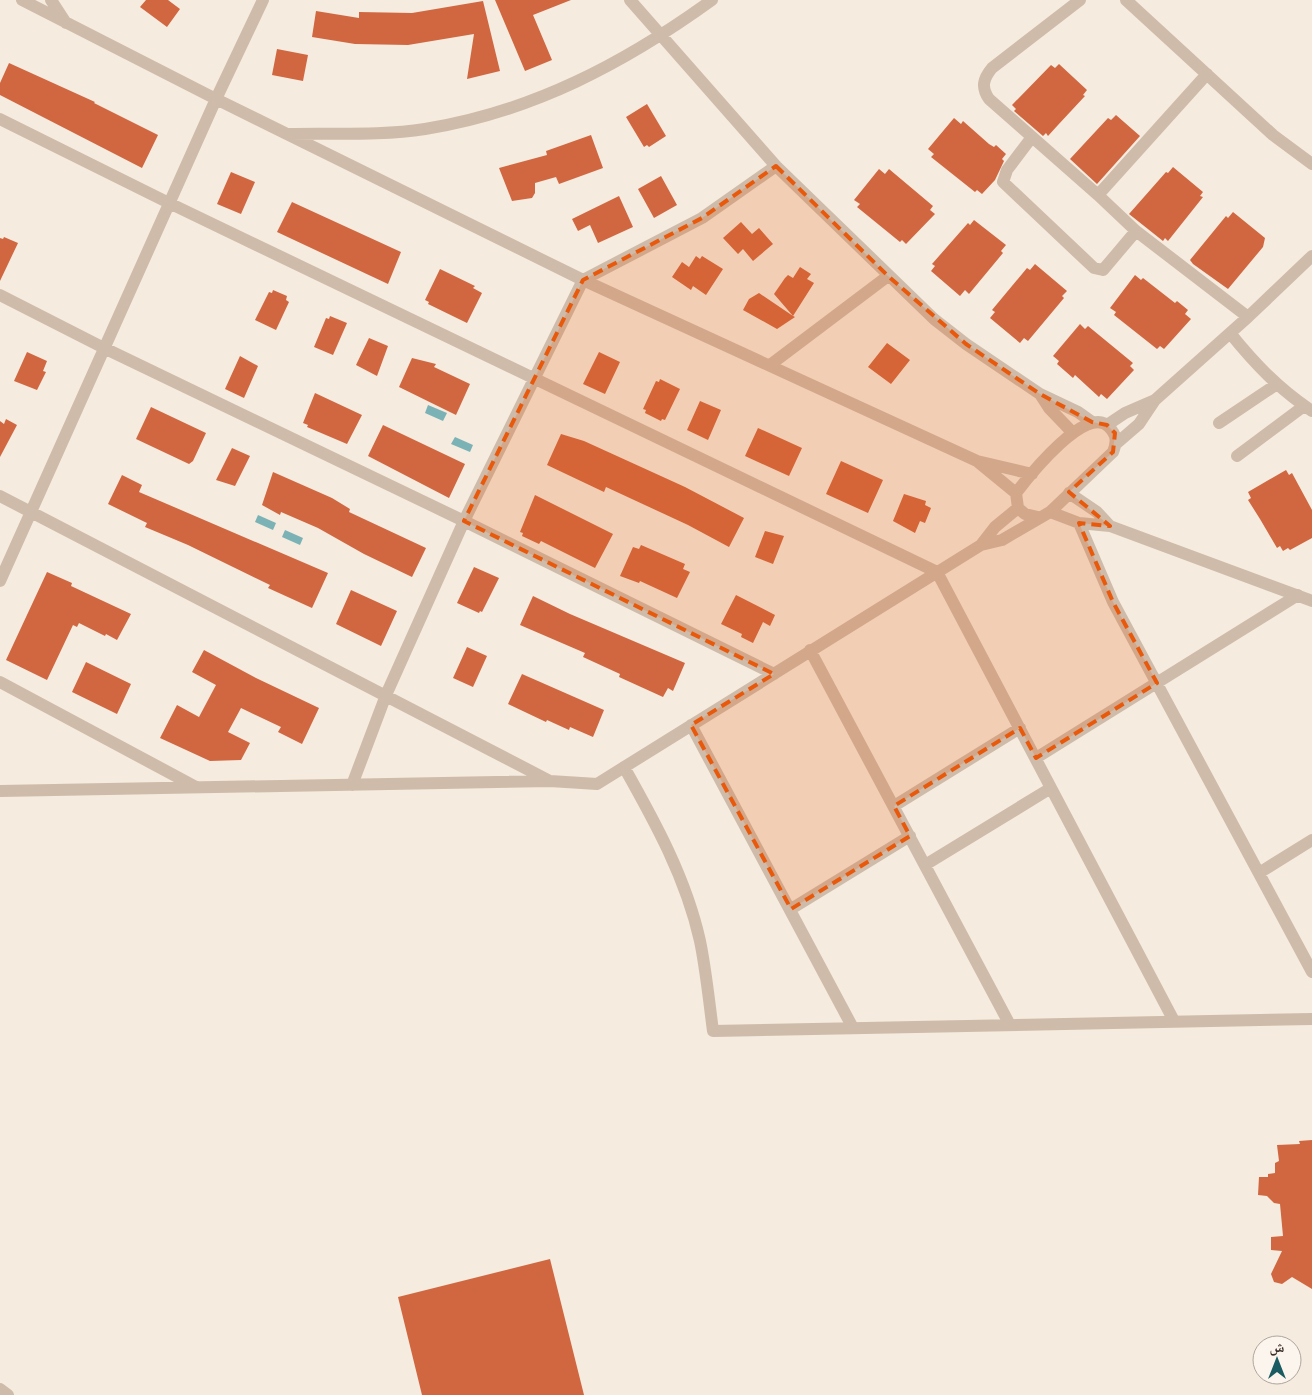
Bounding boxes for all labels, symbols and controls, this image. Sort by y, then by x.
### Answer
north arrow [1252,1335,1302,1385]
text: ش [1270,1339,1285,1356]

